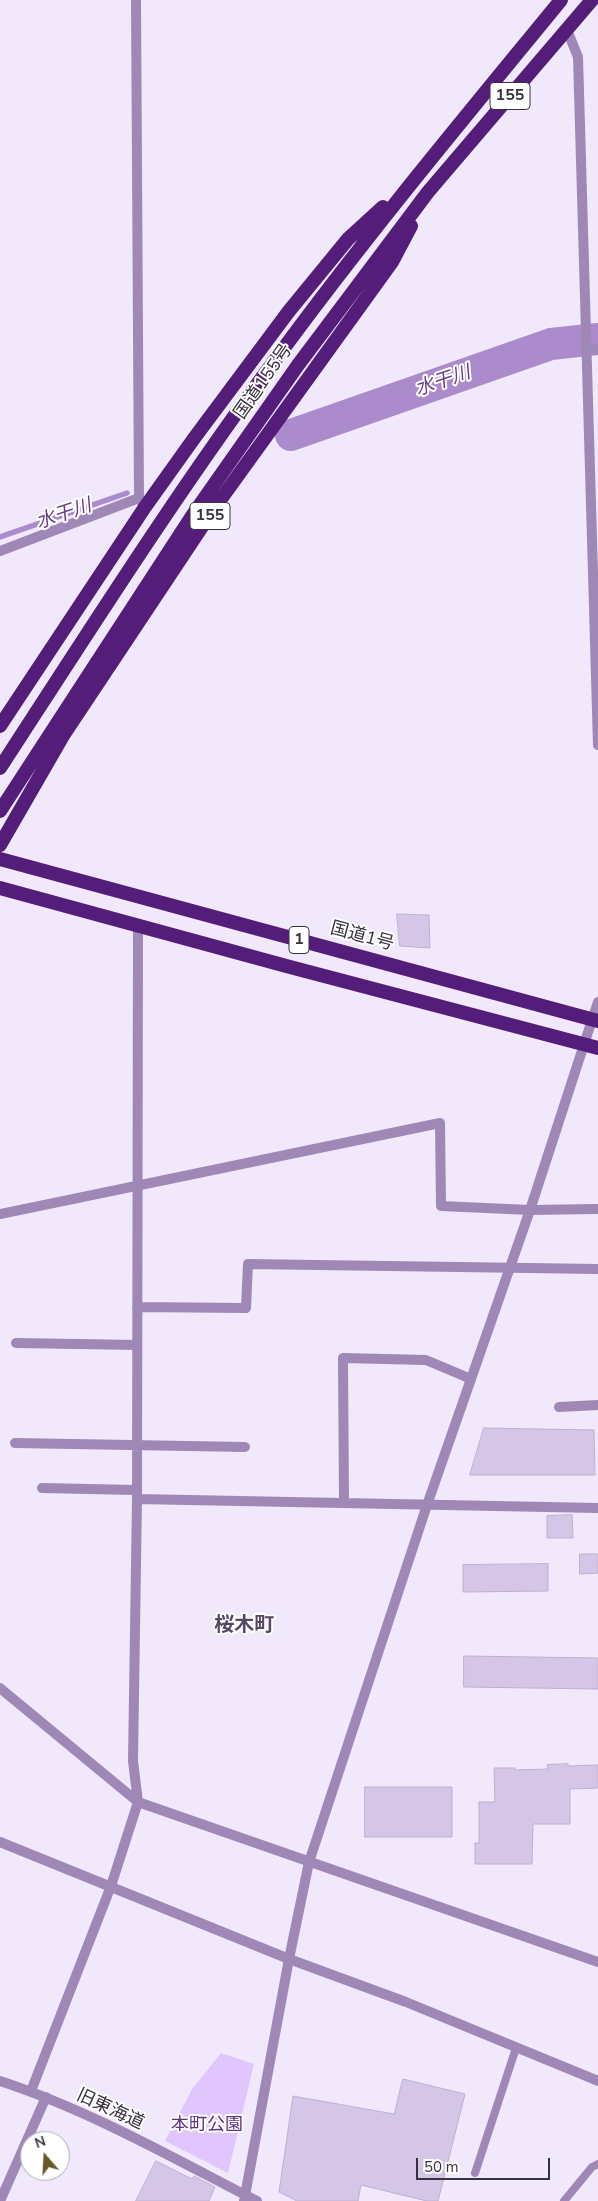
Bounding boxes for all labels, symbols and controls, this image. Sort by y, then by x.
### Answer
road number: 155 [490,82,530,110]
street label: 国道155号 [230,340,298,424]
water label: 水干川 [412,362,474,402]
water label: 水干川 [33,495,95,535]
road number: 155 [190,502,230,530]
street label: 国道1号 [328,918,396,956]
road number: 1 [289,926,309,954]
district label: 桜木町 [214,1614,274,1638]
street label: 旧東海道 [73,2085,147,2135]
park label: 本町公園 [171,2115,243,2137]
north arrow [20,2131,70,2181]
text: N [32,2132,48,2153]
scale bar [418,2148,552,2180]
text: 50 m [424,2157,459,2177]

